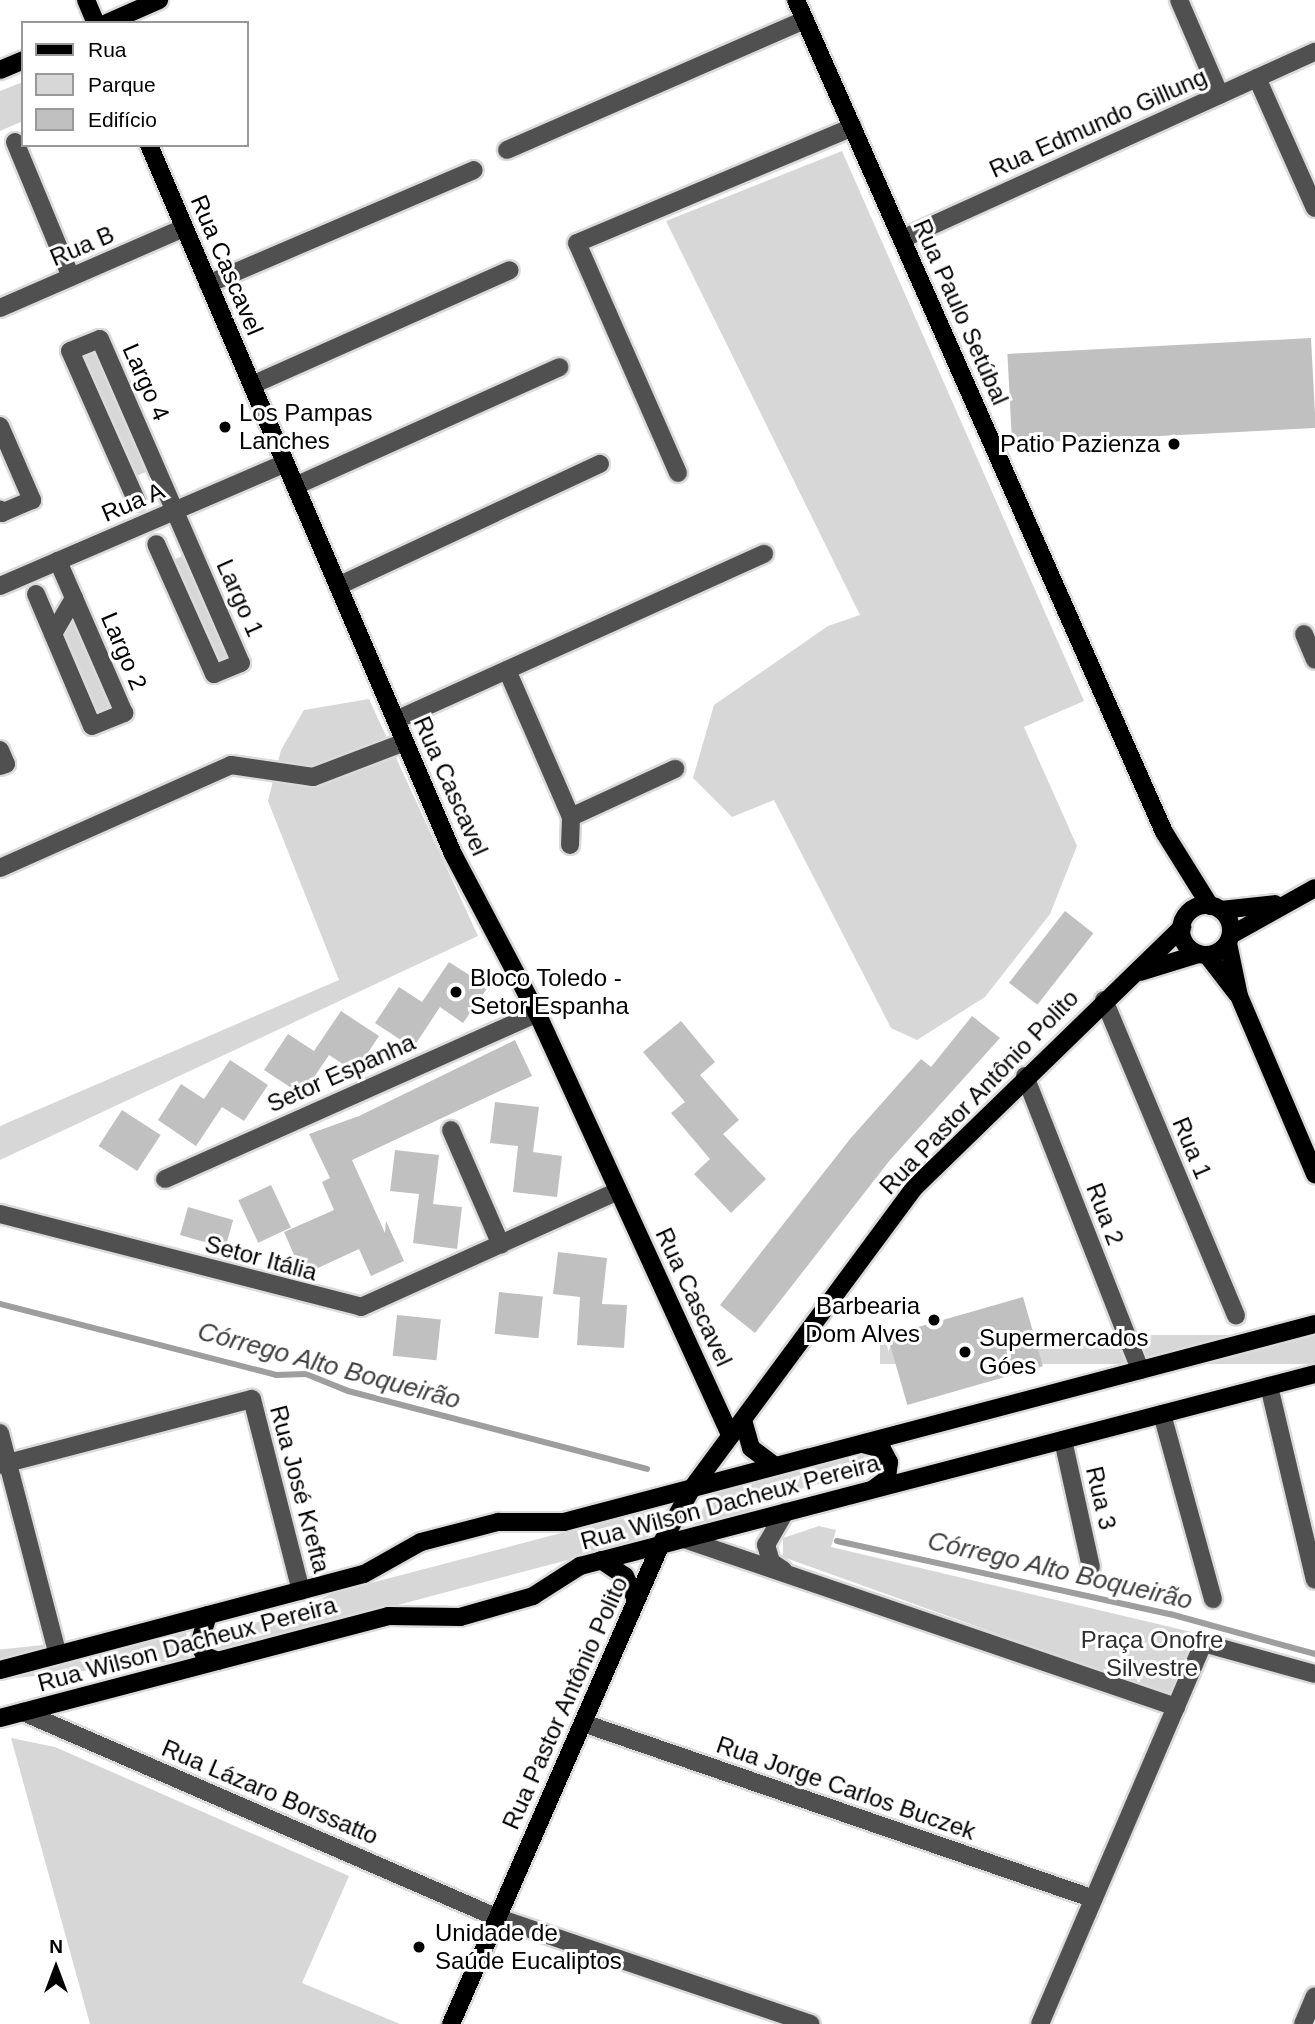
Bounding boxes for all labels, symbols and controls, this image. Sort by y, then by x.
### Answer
legend [21,21,248,147]
text: Rua [88,38,127,61]
street label: Rua Edmundo Gillung [985,62,1211,184]
text: Parque [88,73,156,96]
text: Edifício [88,108,157,131]
street label: Rua Cascavel [185,191,269,339]
street label: Rua Paulo Setúbal [907,215,1015,409]
street label: Rua B [46,220,118,272]
street label: Largo 4 [116,339,176,425]
place label: Los Pampas Lanches [239,399,372,455]
marker: Los Pampas Lanches [217,419,233,435]
place label: Patio Pazienza [1000,430,1160,458]
marker: Patio Pazienza [1166,436,1182,452]
street label: Rua A [97,476,169,528]
street label: Largo 1 [210,555,270,641]
street label: Largo 2 [95,608,153,694]
street label: Rua Cascavel [407,712,495,860]
place label: Bloco Toledo - Setor Espanha [470,964,629,1020]
street label: Rua Pastor Antônio Polito [873,983,1085,1201]
marker: Bloco Toledo - Setor Espanha [448,984,464,1000]
street label: Setor Espanha [263,1028,419,1118]
street label: Rua 1 [1166,1113,1218,1183]
street label: Rua 2 [1080,1179,1130,1249]
street label: Rua Cascavel [649,1223,739,1371]
street label: Setor Itália [202,1229,320,1287]
place label: Barbearia Dom Alves [804,1292,920,1348]
marker: Barbearia Dom Alves [926,1312,942,1328]
water label: Córrego Alto Boqueirão [194,1316,464,1416]
place label: Supermercados Góes [979,1324,1148,1380]
marker: Supermercados Góes [957,1344,973,1360]
street label: Rua José Krefta [264,1402,336,1576]
street label: Rua Wilson Dacheux Pereira [577,1448,883,1556]
street label: Rua 3 [1080,1464,1122,1532]
water label: Córrego Alto Boqueirão [924,1525,1196,1617]
street label: Rua Pastor Antônio Polito [496,1572,634,1834]
street label: Rua Wilson Dacheux Pereira [34,1590,340,1698]
park label: Praça Onofre Silvestre [1081,1626,1223,1682]
street label: Rua Jorge Carlos Buczek [713,1730,979,1846]
street label: Rua Lázaro Borssatto [158,1733,382,1851]
place label: Unidade de Saúde Eucaliptos [435,1919,622,1975]
north arrow [21,1933,91,2003]
text: N [49,1936,63,1957]
marker: Unidade de Saúde Eucaliptos [409,1937,429,1957]

